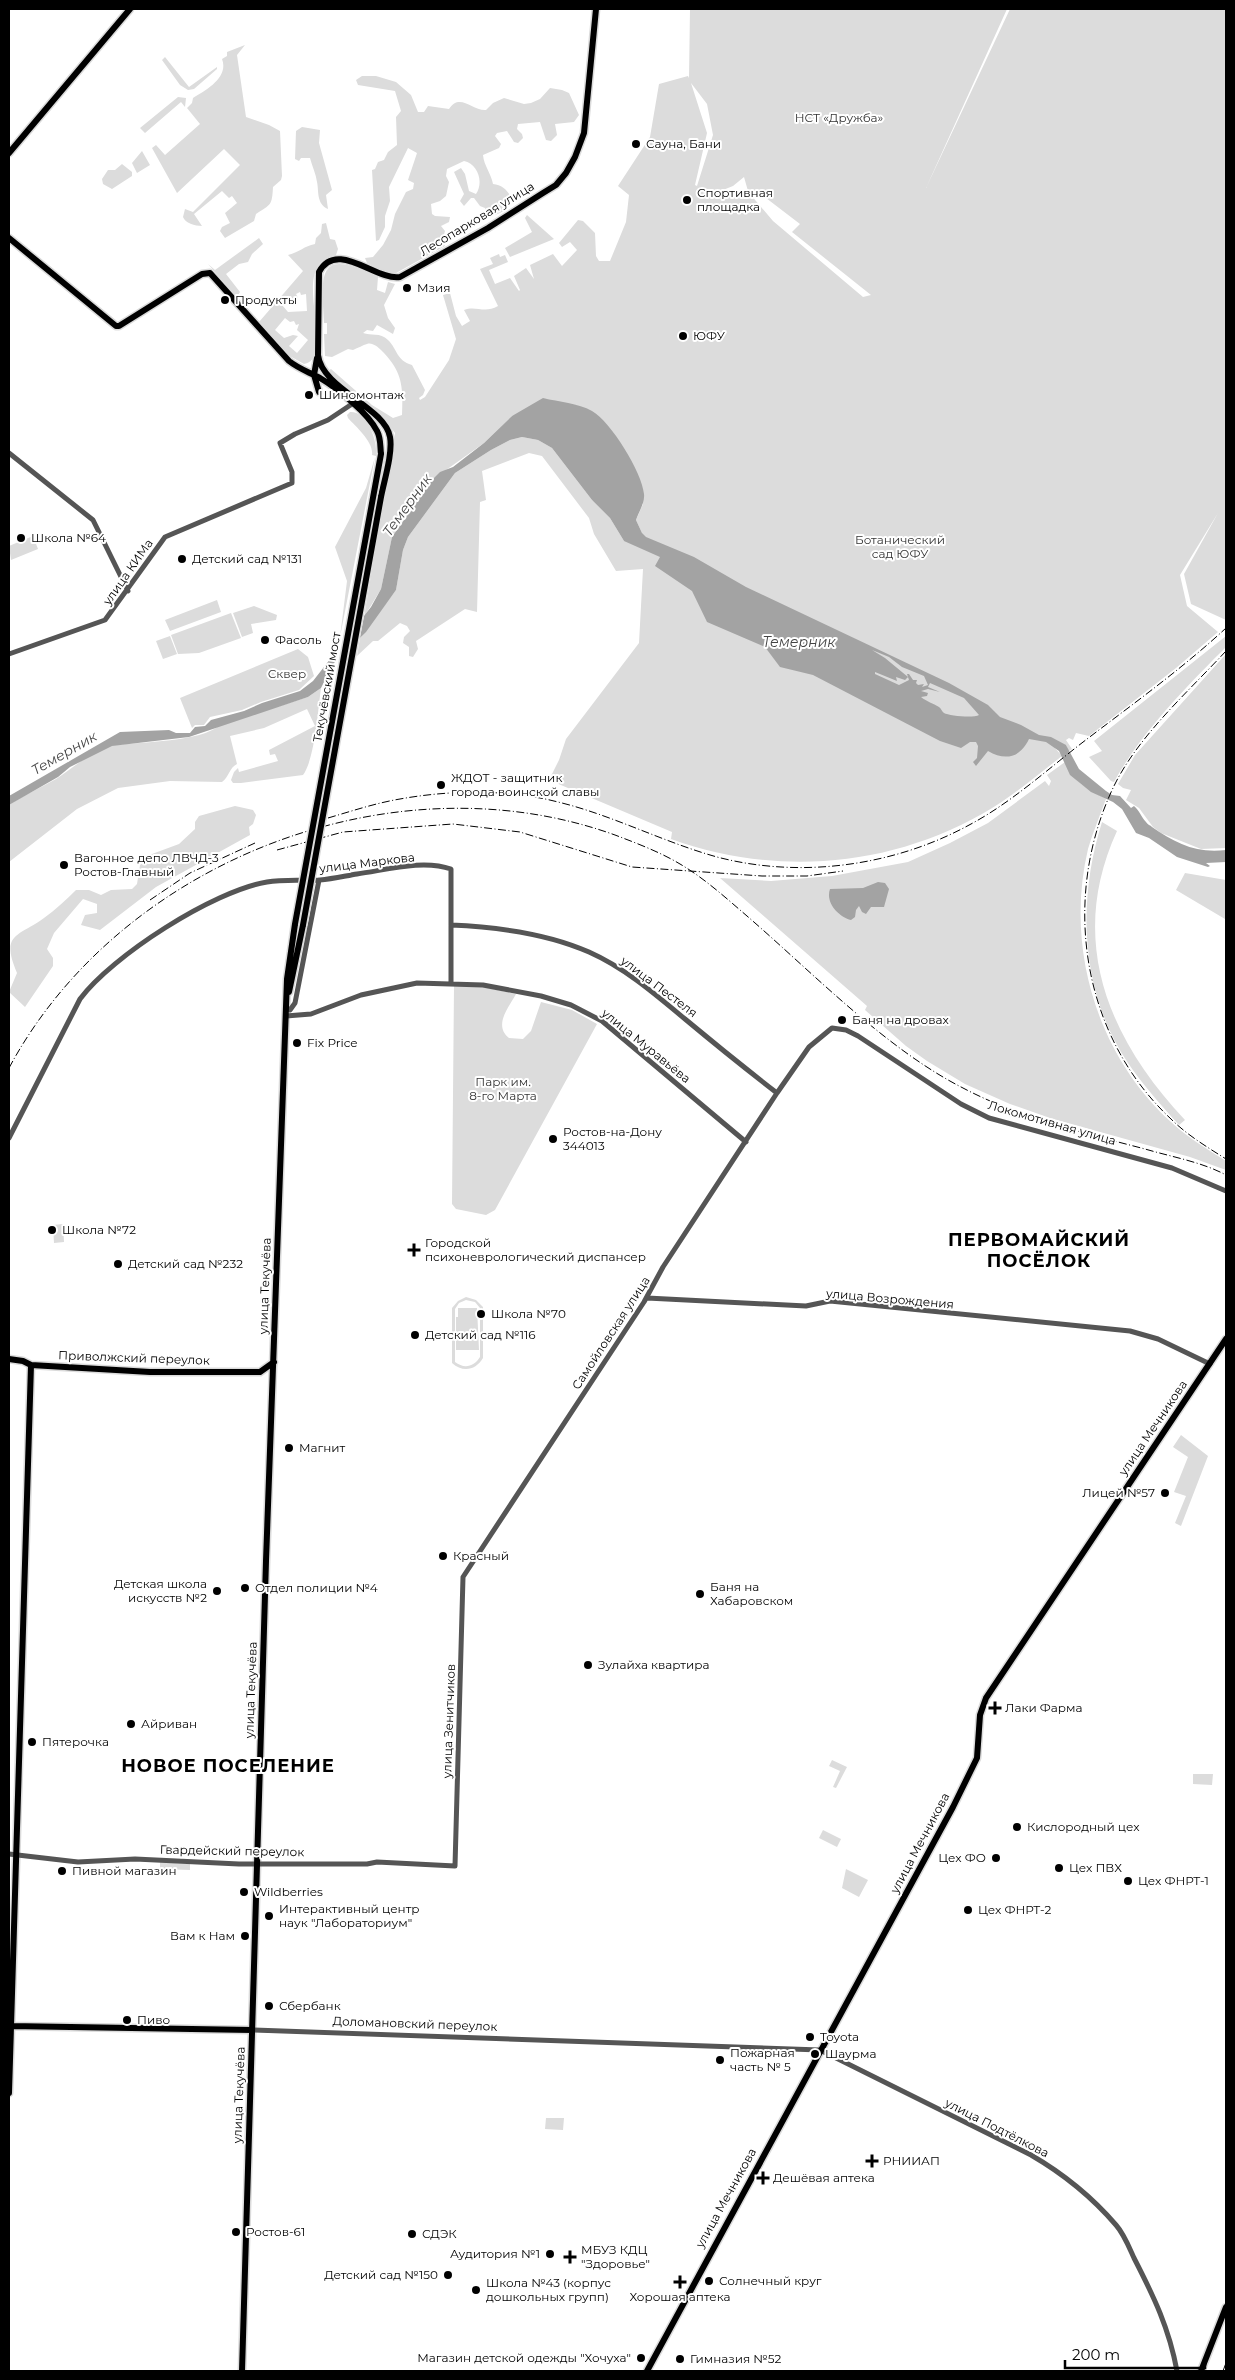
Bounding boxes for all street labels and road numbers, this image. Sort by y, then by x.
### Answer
street label: Лесопарковая улица [417,178,537,259]
street label: улица КИМа [99,536,156,608]
street label: Текучёвский мост [309,630,344,743]
street label: улица Маркова [317,849,416,876]
street label: улица Пестеля [617,952,701,1020]
street label: улица Муравьёва [598,1005,694,1086]
street label: Локомотивная улица [986,1097,1118,1148]
street label: улица Текучёва [255,1237,274,1336]
street label: Самойловская улица [568,1273,653,1392]
street label: улица Возрождения [825,1285,954,1312]
street label: Приволжский переулок [58,1347,210,1368]
street label: улица Мечникова [1115,1377,1190,1479]
street label: улица Текучёва [241,1641,260,1740]
street label: улица Зенитчиков [439,1663,458,1780]
street label: улица Мечникова [886,1790,952,1897]
street label: Гвардейский переулок [160,1842,304,1859]
street label: Доломановский переулок [332,2013,498,2034]
street label: улица Текучёва [229,2046,248,2145]
street label: улица Подтёлкова [942,2094,1052,2160]
street label: улица Мечникова [691,2145,759,2251]

